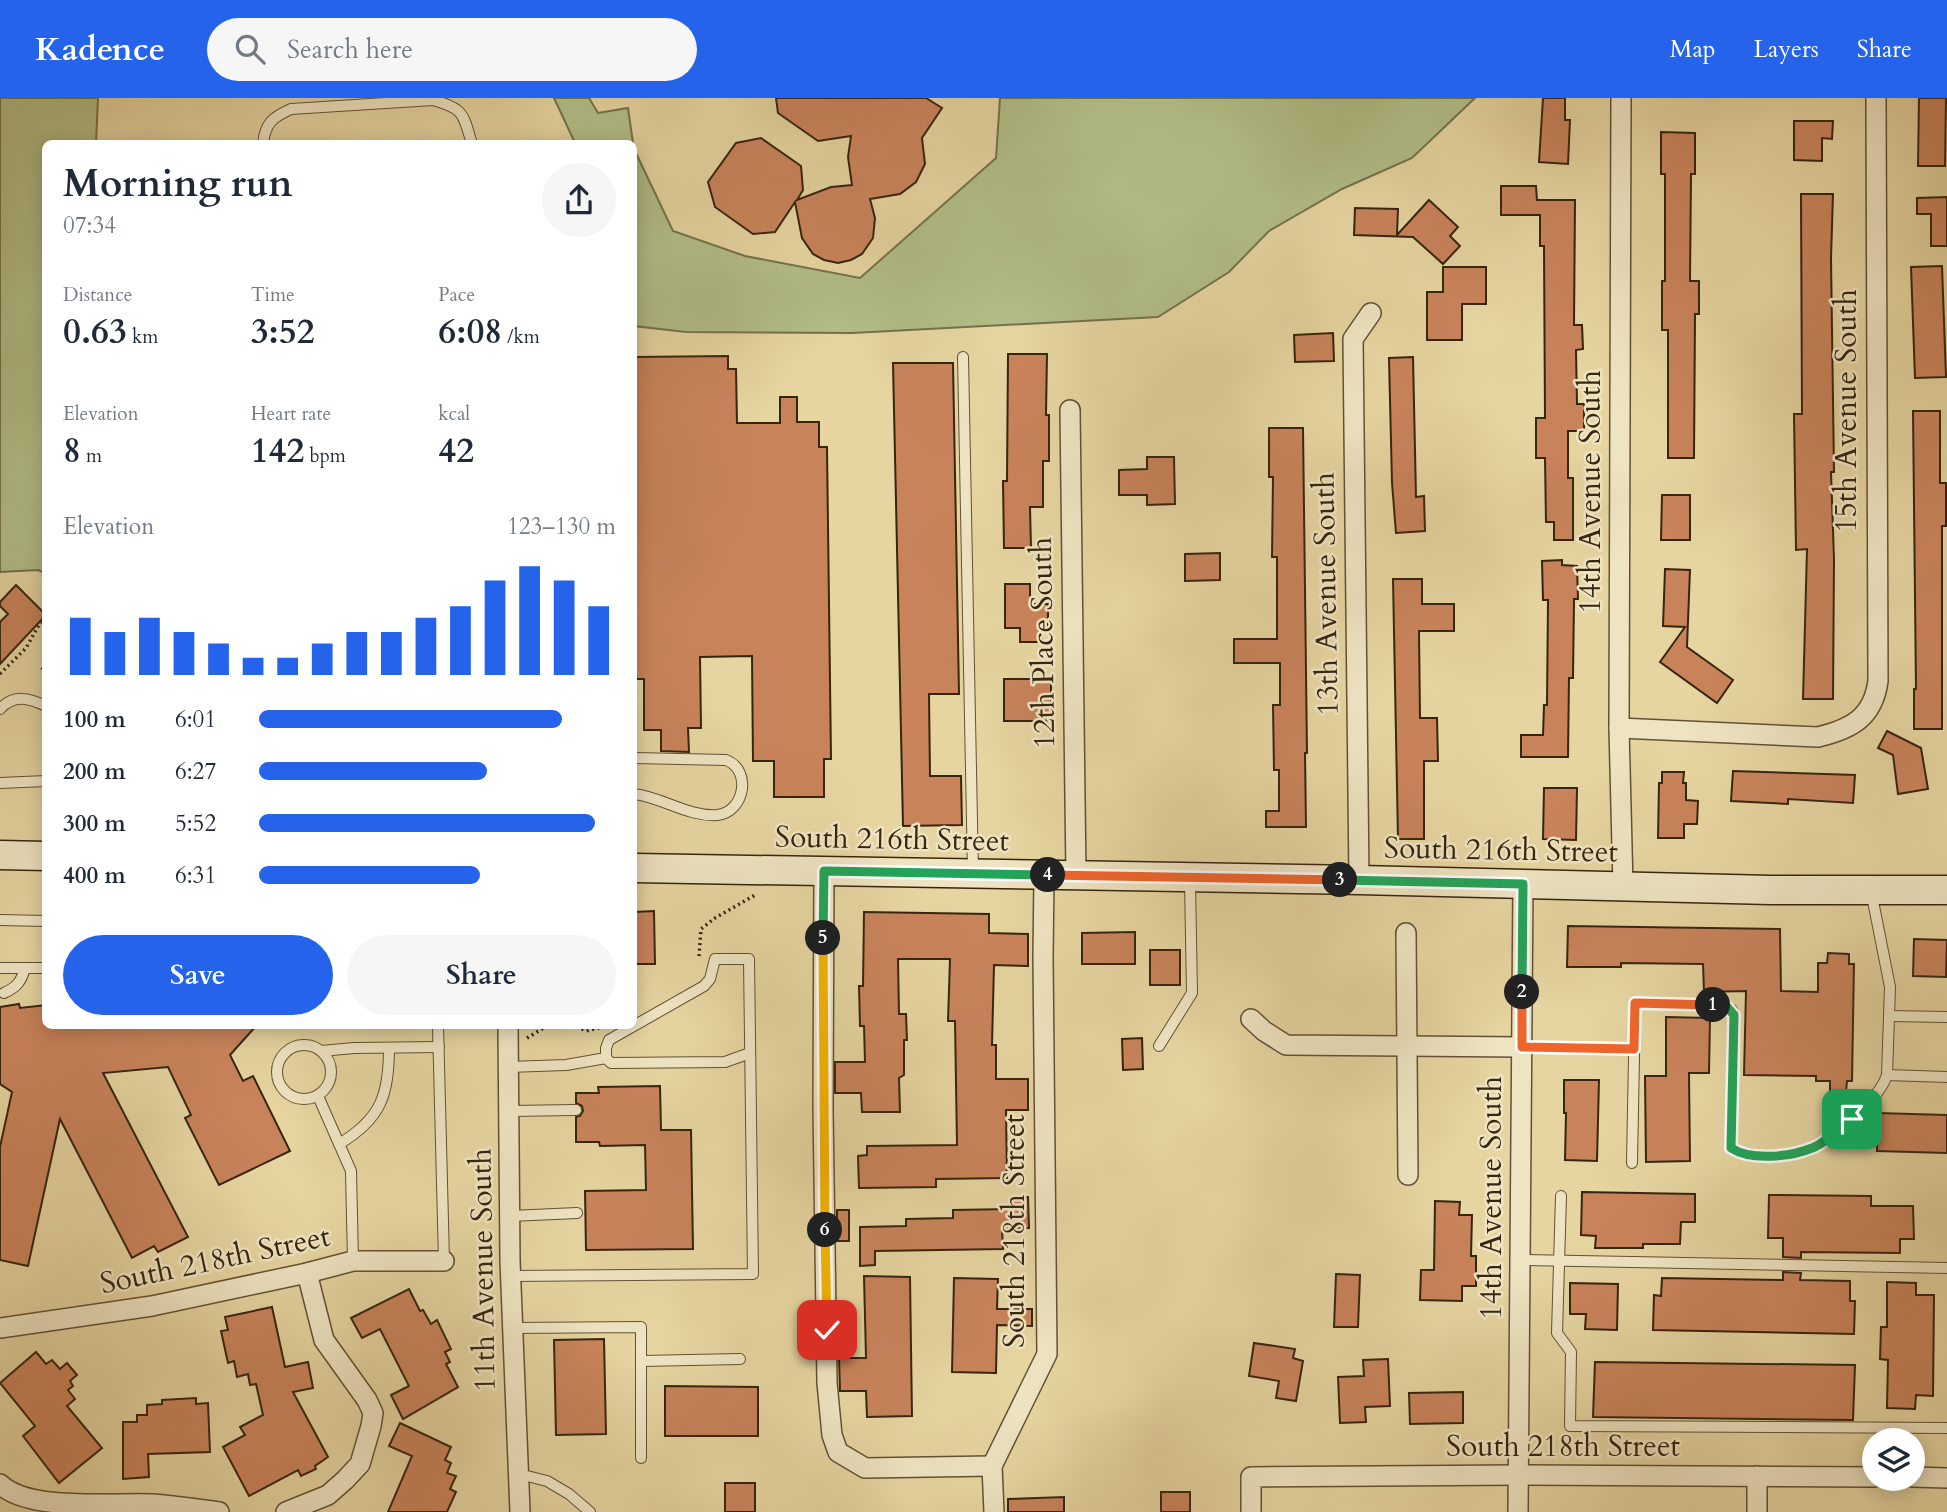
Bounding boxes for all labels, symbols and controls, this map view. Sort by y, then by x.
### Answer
search box [207,18,697,81]
text: Kadence [35,27,165,72]
icon: search [231,30,269,68]
text: Search here [287,32,413,67]
text: Map [1670,33,1716,66]
text: Layers [1754,33,1819,66]
text: Share [1857,33,1912,66]
text: Morning run [63,158,293,210]
button: share [542,163,616,237]
text: 07:34 [63,210,116,241]
text: Distance [63,282,132,308]
text: Time [251,282,295,308]
text: Pace [438,282,475,308]
street label: 15th Avenue South [1826,289,1867,533]
text: 0.63 [63,308,127,356]
text: 3:52 [251,308,315,356]
text: 6:08 [438,308,502,356]
text: km [127,324,158,350]
text: /km [502,324,540,350]
street label: 14th Avenue South [1570,370,1611,614]
text: Elevation [63,401,138,427]
text: Heart rate [251,401,331,427]
text: kcal [438,401,470,427]
text: 8 [63,427,81,475]
text: 142 [251,427,304,475]
text: 42 [438,427,474,475]
text: m [81,443,102,469]
text: bpm [304,443,346,469]
street label: 13th Avenue South [1303,471,1349,716]
text: Elevation [63,511,154,542]
text: 123–130 m [507,511,616,542]
street label: 12th Place South [1021,536,1065,749]
text: 100 m [63,704,126,735]
text: 6:01 [175,704,216,735]
text: 200 m [63,756,126,787]
text: 6:27 [175,756,216,787]
text: 300 m [63,808,126,839]
text: 5:52 [175,808,216,839]
street label: South 216th Street [775,816,1010,862]
street label: South 216th Street [1384,827,1619,873]
pin: 4 [1030,858,1066,892]
text: 400 m [63,860,126,891]
text: 6:31 [175,860,216,891]
text: 4 [1043,861,1052,887]
pin: 3 [1322,862,1358,898]
text: 3 [1335,866,1344,892]
pin: 5 [806,920,840,956]
text: 5 [818,924,827,950]
button: Save [63,935,333,1015]
button: Share [347,935,616,1015]
pin: 2 [1504,974,1540,1010]
text: 2 [1517,978,1526,1004]
pin: 1 [1696,988,1730,1023]
text: 1 [1708,991,1717,1017]
street label: 14th Avenue South [1471,1076,1512,1320]
pin [1822,1089,1882,1149]
icon: arrive [1833,1100,1871,1138]
street label: South 218th Street [994,1113,1035,1348]
street label: 11th Avenue South [460,1147,506,1392]
pin: 6 [808,1212,842,1248]
street label: South 218th Street [96,1216,334,1304]
text: 6 [820,1216,829,1242]
pin [797,1300,857,1360]
icon: check [808,1311,846,1349]
street label: South 218th Street [1446,1426,1681,1467]
map controls [1862,1428,1925,1491]
button: layers [1862,1428,1925,1491]

